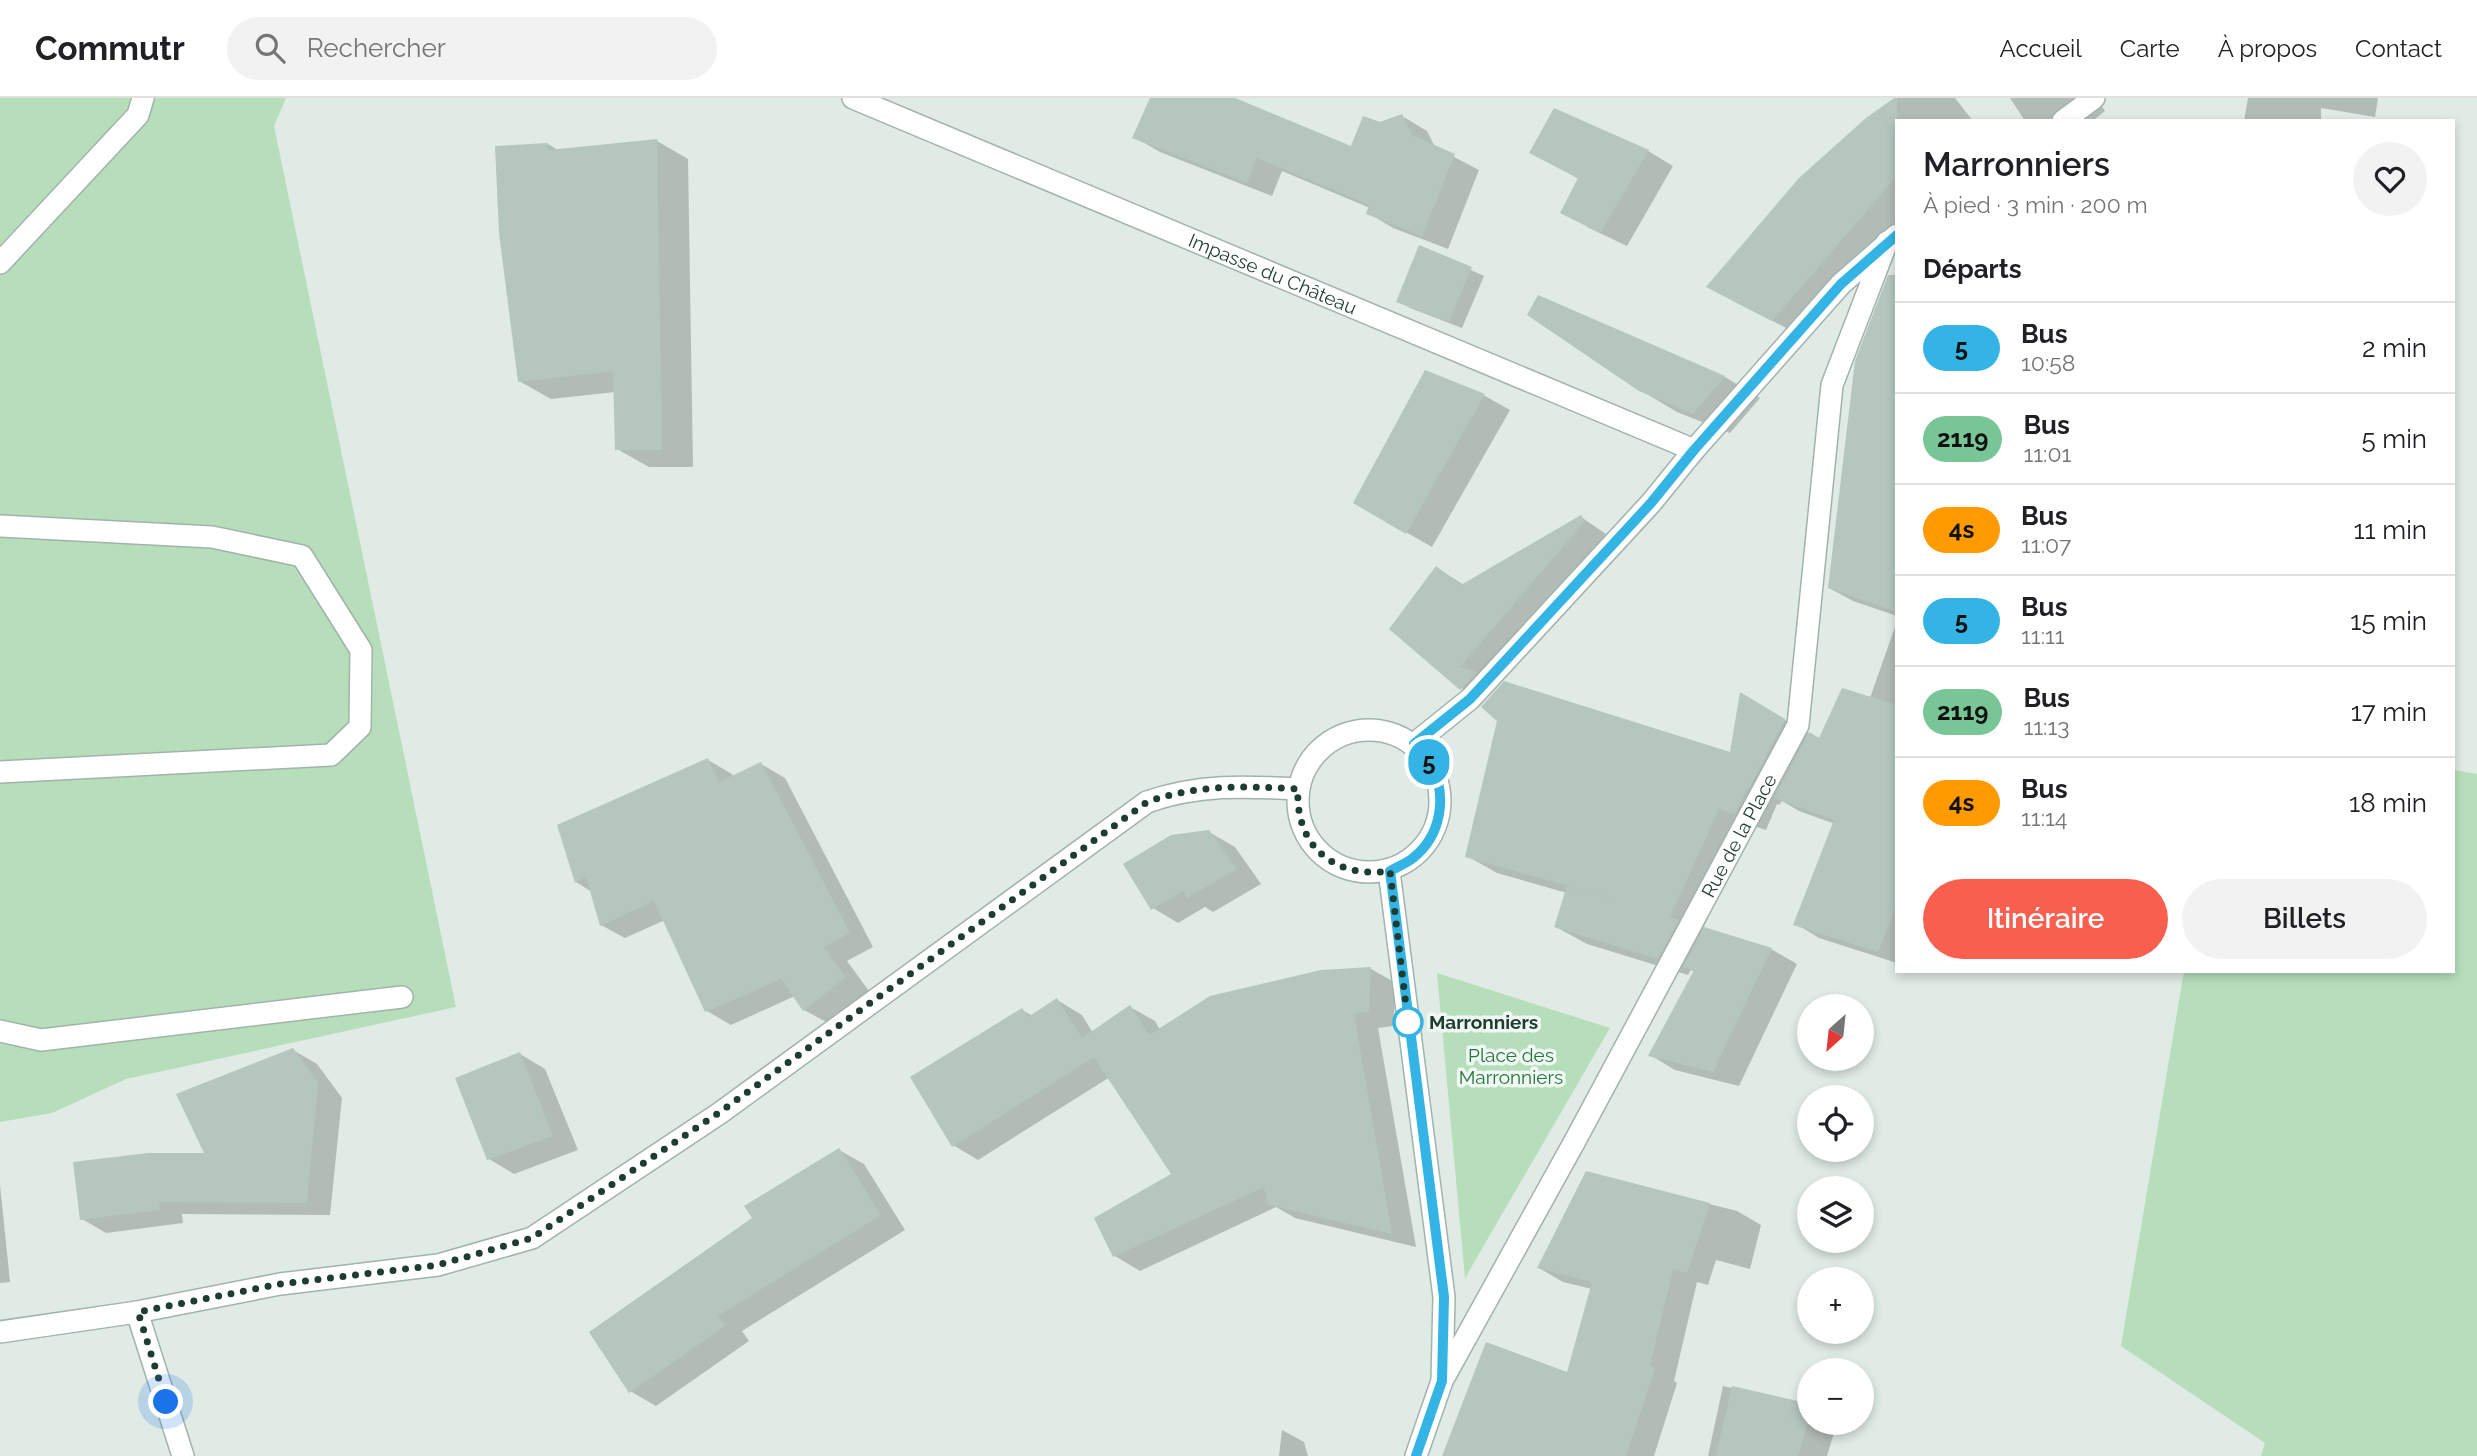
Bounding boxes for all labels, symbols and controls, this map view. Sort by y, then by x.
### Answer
search box [227,17,717,80]
text: Commutr [35,29,185,68]
icon: search [251,29,289,67]
text: Rechercher [307,33,446,63]
text: Accueil [2000,34,2082,63]
text: Carte [2120,34,2180,63]
text: À propos [2218,34,2317,63]
text: Contact [2355,34,2442,63]
button: heart [2353,142,2427,216]
text: Marronniers [1923,145,2110,184]
text: À pied · 3 min · 200 m [1923,191,2148,218]
street label: Impasse du Château [1185,229,1360,319]
text: Départs [1923,254,2022,284]
text: Bus [2021,319,2068,349]
text: 5 [1955,333,1968,362]
text: 2 min [2362,333,2427,363]
text: 10:58 [2021,349,2075,376]
text: Bus [2023,410,2070,440]
text: 2119 [1937,424,1988,453]
text: 5 min [2361,424,2427,454]
text: 11:01 [2023,440,2071,467]
text: Bus [2021,501,2068,531]
text: 4s [1949,515,1974,544]
text: 11 min [2353,515,2427,545]
text: 11:07 [2021,531,2071,558]
text: Bus [2021,592,2068,622]
text: 5 [1955,606,1968,635]
text: 15 min [2350,606,2427,636]
text: 11:11 [2021,622,2065,649]
text: Bus [2023,683,2070,713]
text: 2119 [1937,697,1988,726]
text: 17 min [2351,697,2427,727]
text: 11:13 [2023,713,2070,740]
line badge: 5 [1406,739,1452,785]
text: 5 [1422,747,1436,776]
street label: Rue de la Place [1697,770,1781,901]
text: Bus [2021,774,2068,804]
text: 4s [1949,788,1974,817]
text: 18 min [2349,788,2427,818]
text: 11:14 [2021,804,2067,831]
button: Itinéraire [1923,879,2168,959]
button: Billets [2182,879,2427,959]
north arrow [1797,994,1874,1071]
map controls [1797,994,1874,1435]
marker: Marronniers [1393,1007,1423,1037]
place label: Marronniers [1429,1011,1538,1033]
park label: Place des Marronniers [1459,1044,1563,1088]
button: locate [1797,1085,1874,1162]
button: layers [1797,1176,1874,1253]
button: + [1797,1267,1874,1344]
button: − [1797,1358,1874,1435]
your location [148,1384,183,1419]

